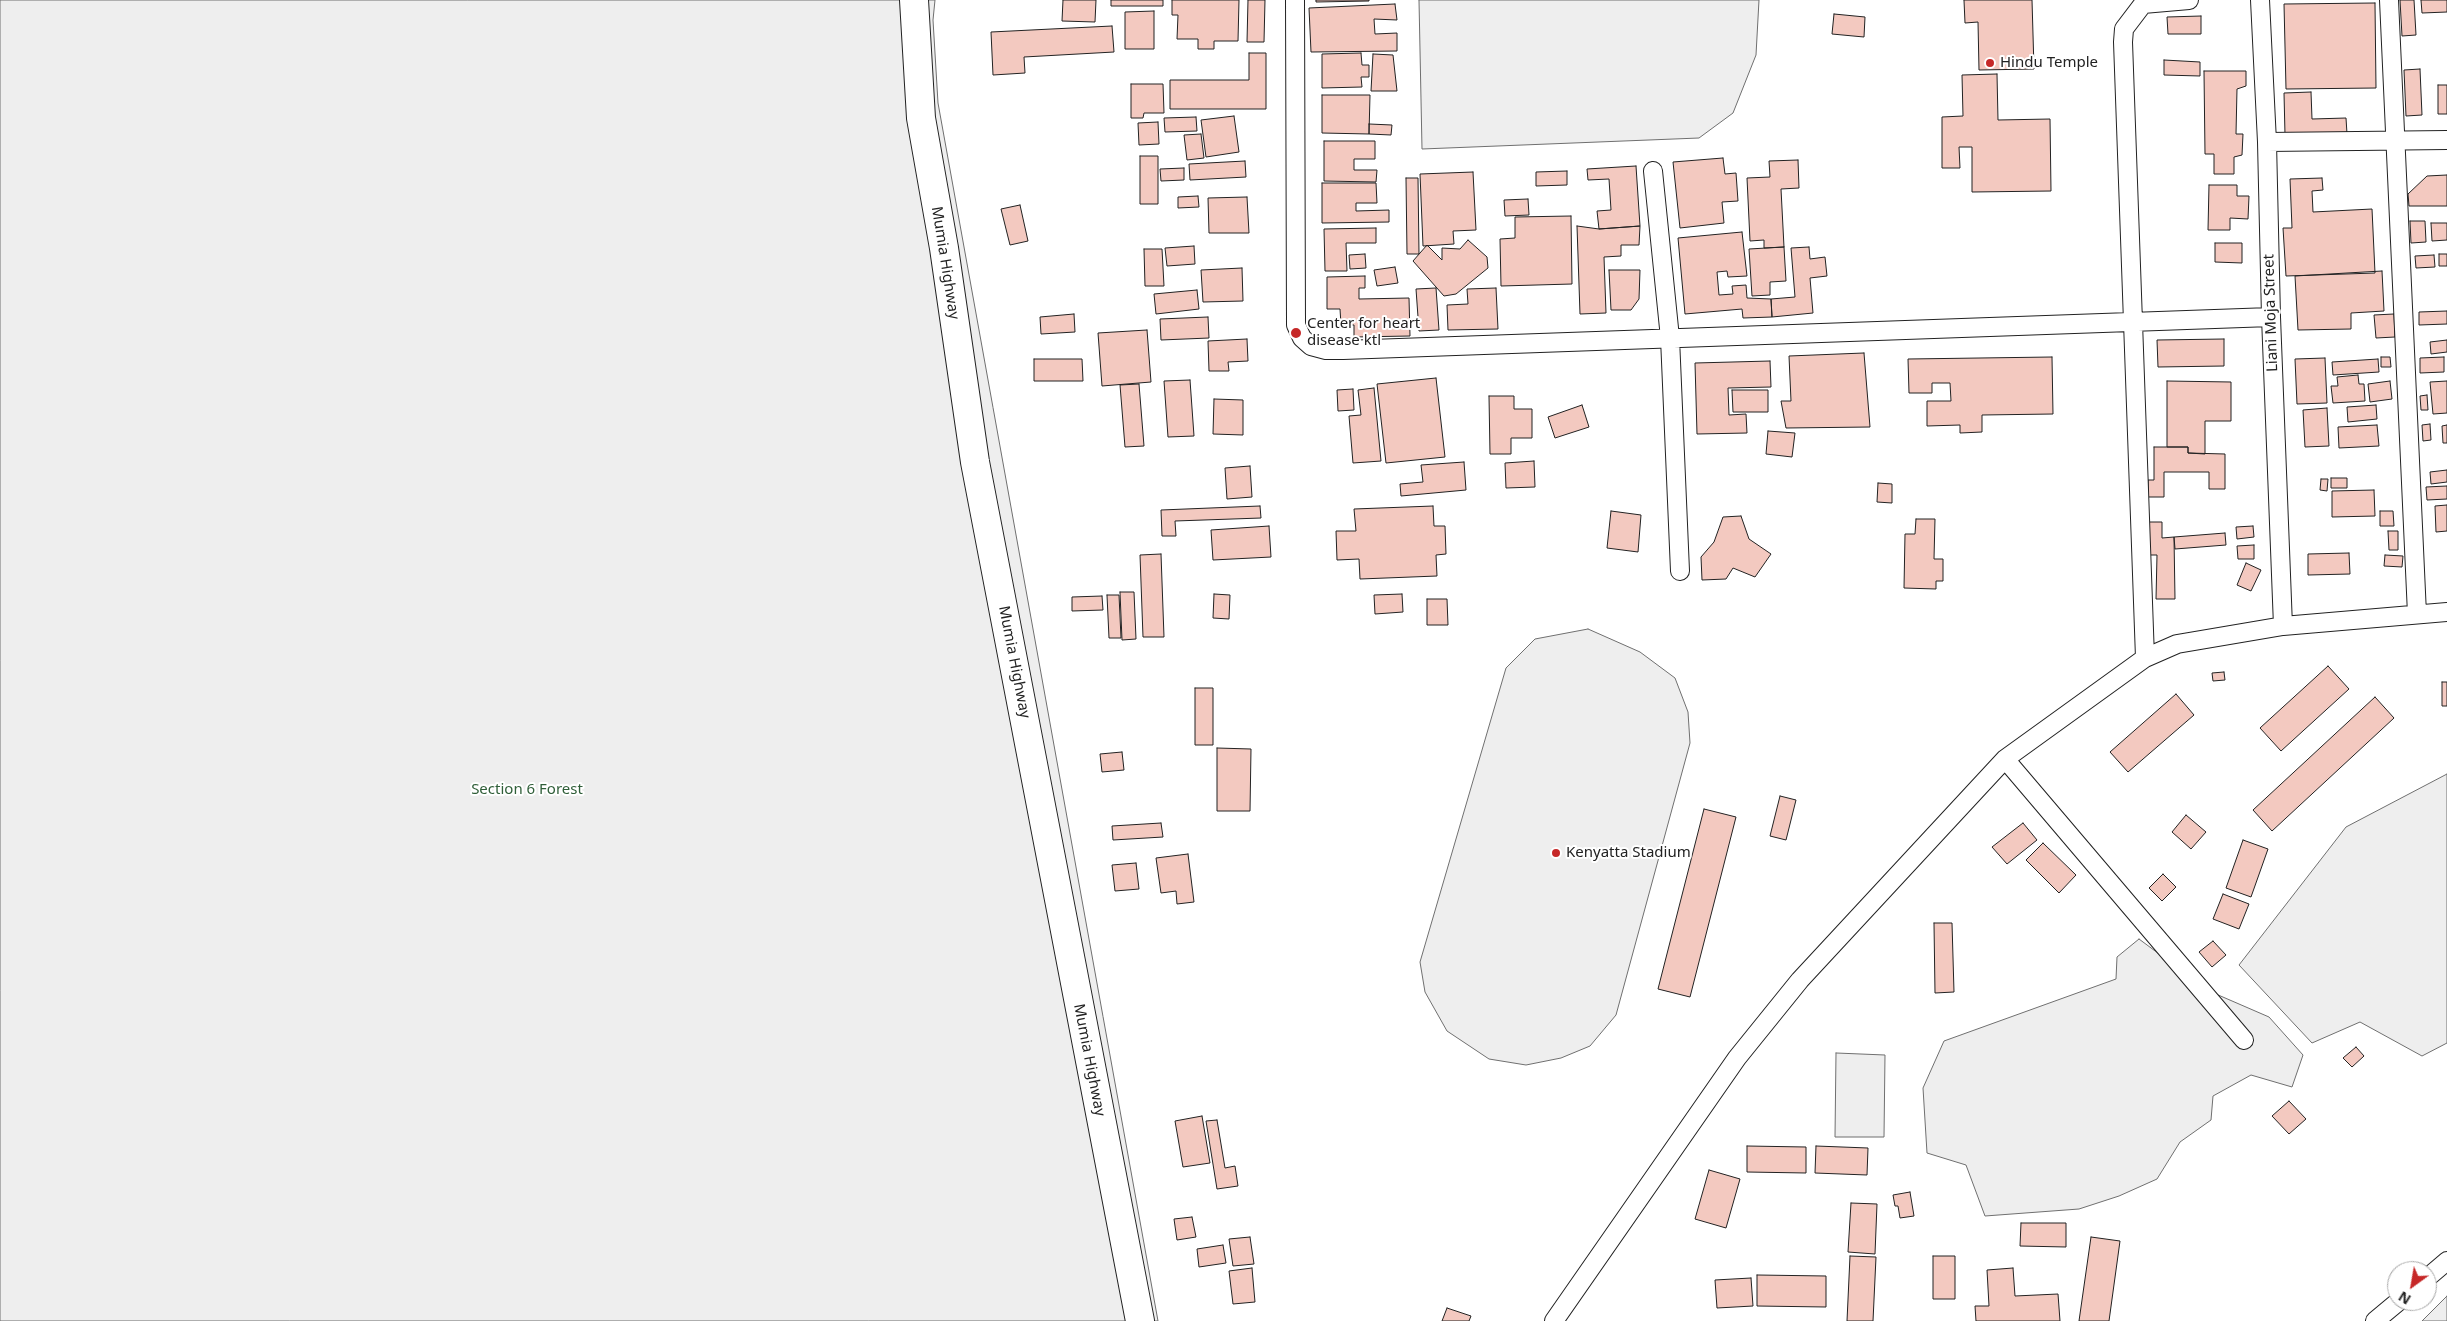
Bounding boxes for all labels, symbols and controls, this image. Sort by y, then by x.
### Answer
place label: Hindu Temple [2000,54,2098,72]
marker: Hindu Temple [1984,57,1996,69]
street label: Mumia Highway [927,205,963,321]
street label: Liani Moja Street [2260,254,2282,372]
place label: Center for heart disease ktl [1307,315,1420,350]
marker: Center for heart disease ktl [1289,326,1303,340]
street label: Mumia Highway [994,604,1034,720]
park label: Section 6 Forest [471,781,583,799]
place label: Kenyatta Stadium [1566,844,1691,862]
marker: Kenyatta Stadium [1550,847,1562,859]
street label: Mumia Highway [1069,1002,1109,1118]
north arrow [2387,1261,2437,1311]
text: N [2394,1287,2414,1309]

